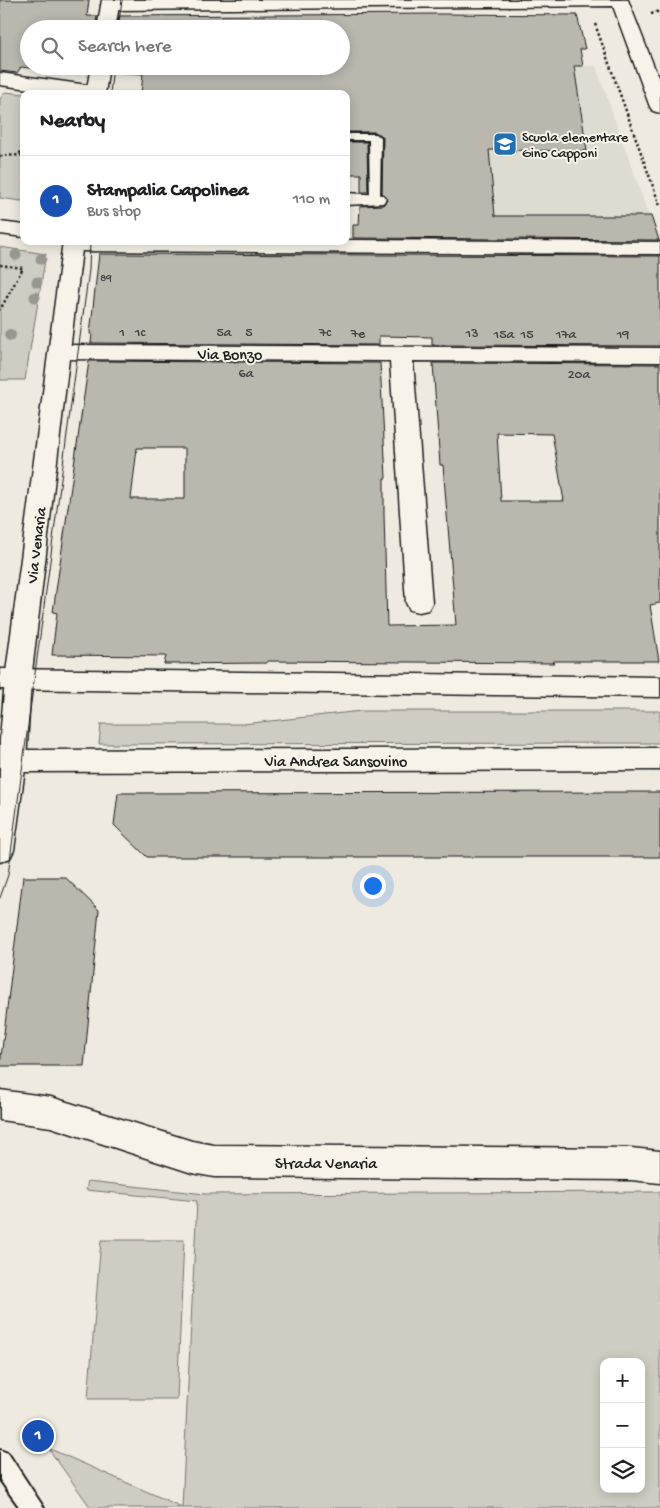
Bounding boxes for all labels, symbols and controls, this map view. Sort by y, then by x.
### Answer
search box [20,20,350,75]
icon: search [38,34,66,62]
text: Search here [78,36,172,59]
text: Nearby [40,110,105,135]
place label: Scuola elementare Gino Capponi [522,130,629,163]
school or university icon: Scuola elementare Gino Capponi [492,131,518,157]
text: Stampalia Capolinea [87,180,249,203]
text: 1 [53,191,59,210]
text: 110 m [293,191,330,210]
text: Bus stop [87,203,141,222]
house number: 89 [100,273,112,285]
house number: 1 [118,325,125,342]
house number: 1c [134,325,146,342]
house number: 5a [216,325,233,342]
house number: 5 [245,325,253,342]
house number: 7c [318,325,332,342]
house number: 7e [350,326,366,343]
house number: 13 [465,326,478,343]
house number: 15a [493,327,516,344]
house number: 15 [519,327,534,344]
house number: 17a [555,327,578,344]
house number: 19 [616,327,629,344]
street label: Via Bonzo [197,347,262,366]
house number: 6a [239,366,255,383]
house number: 20a [568,367,592,384]
street label: Via Venaria [24,505,53,586]
street label: Via Andrea Sansovino [264,754,407,773]
your location [360,873,386,899]
street label: Strada Venaria [275,1156,378,1175]
map controls [600,1358,645,1493]
button: + [600,1358,645,1403]
button: − [600,1403,645,1448]
pin: 1 [22,1417,54,1455]
button: layers [600,1448,645,1493]

